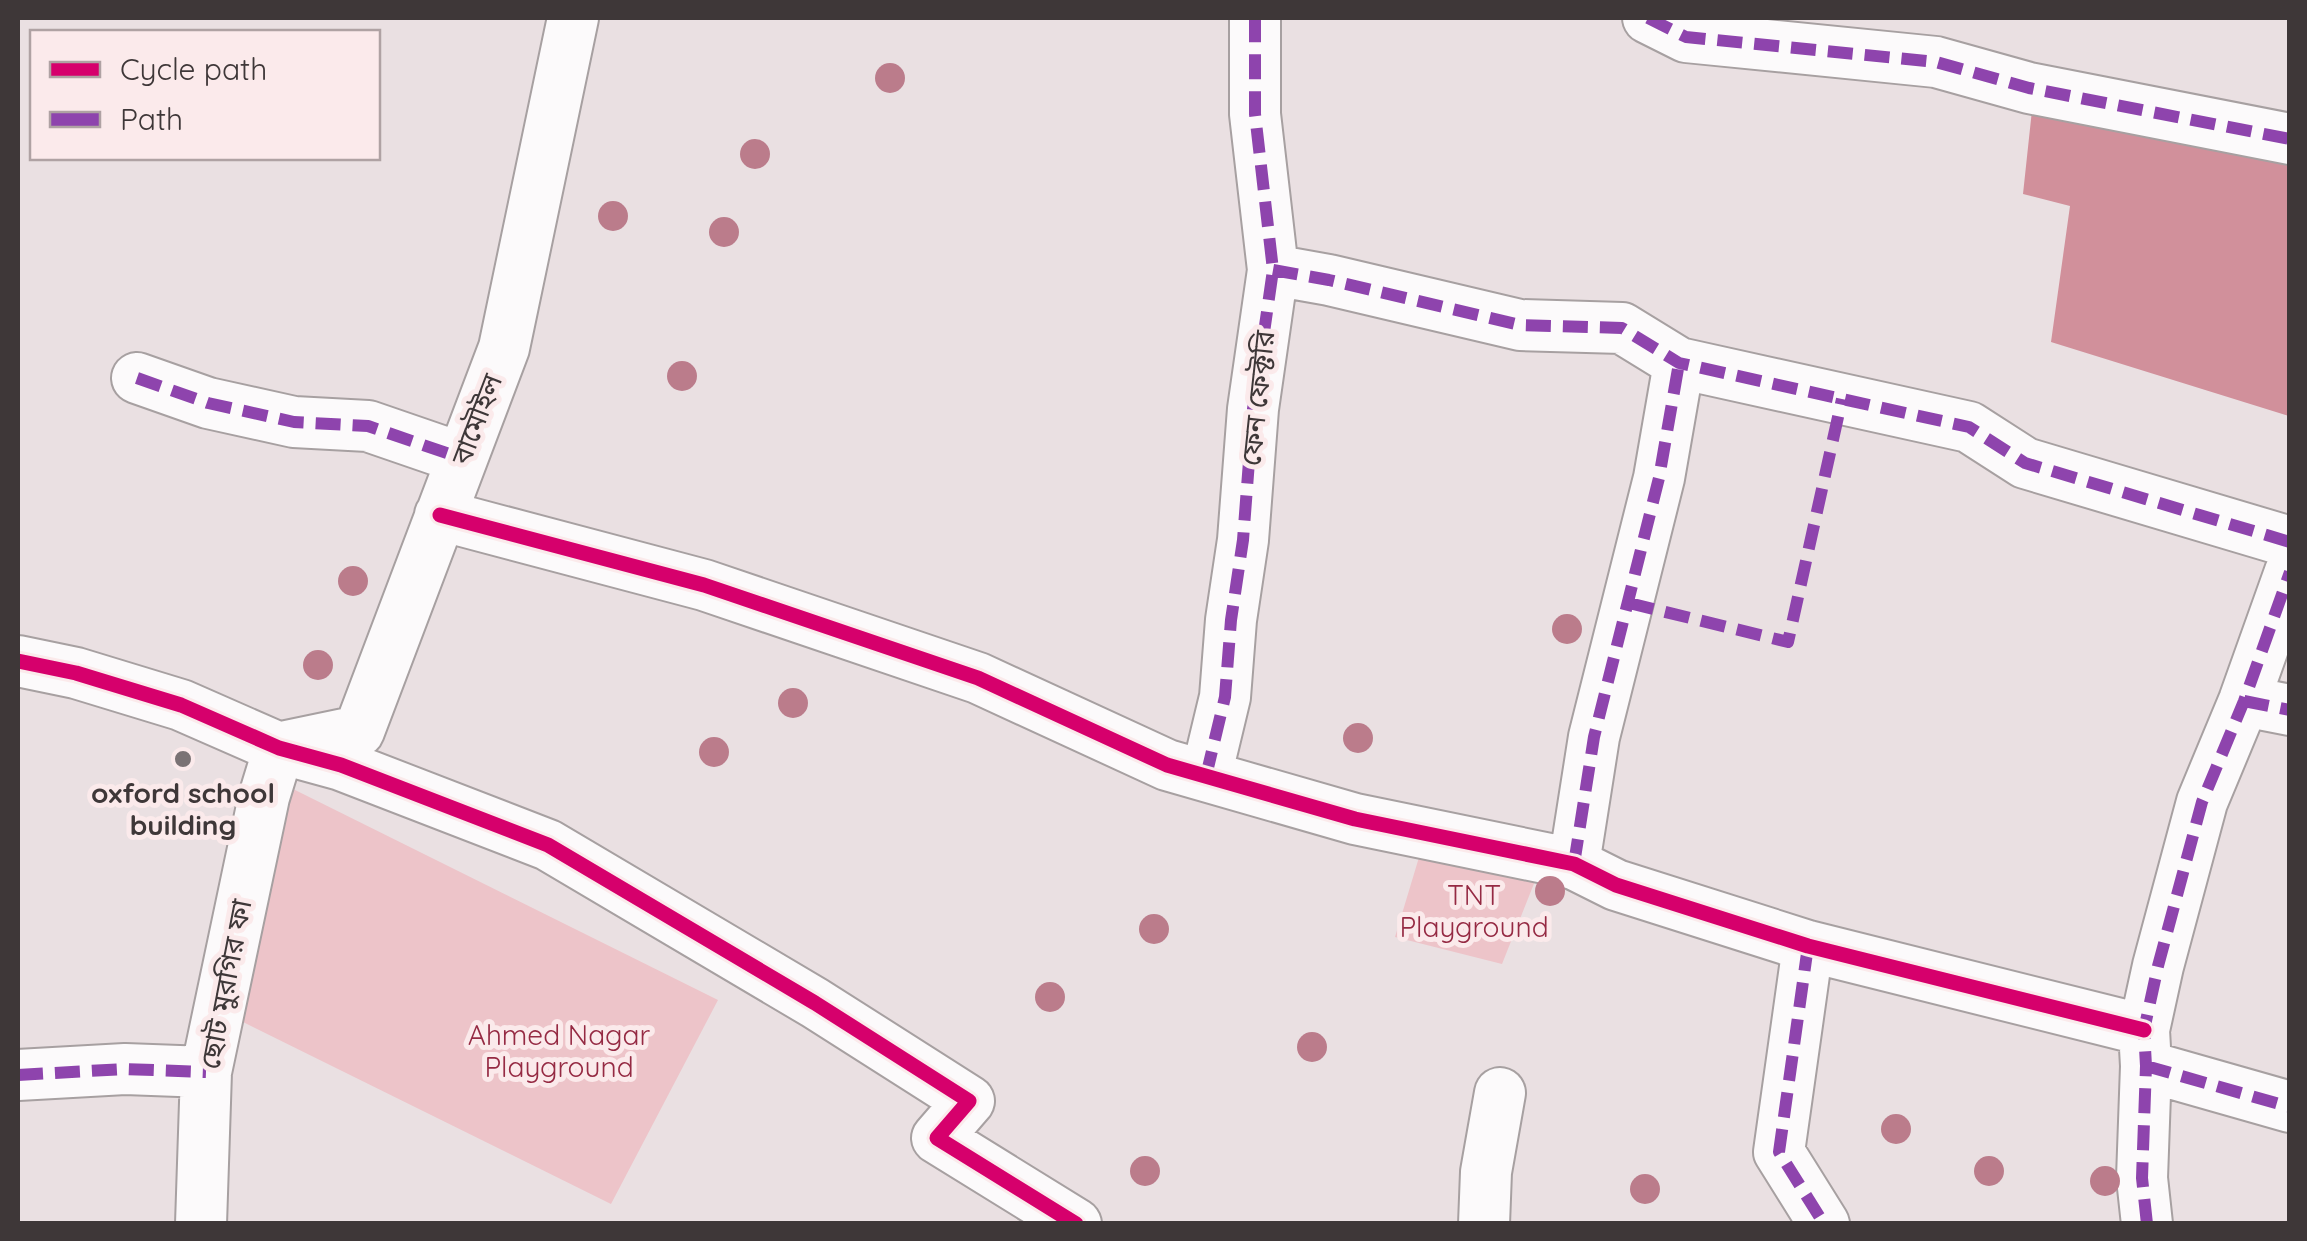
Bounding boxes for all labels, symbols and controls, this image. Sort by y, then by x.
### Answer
legend [30,30,380,160]
text: Cycle path [120,50,267,88]
text: Path [120,100,183,138]
street label: ফেন ফেক্টরি [1232,328,1282,467]
street label: বামৌইল [442,368,509,470]
marker: oxford school building [172,748,194,770]
place label: oxford school building [91,775,275,842]
park label: TNT Playground [1399,877,1549,944]
street label: ছোট মুরগির ফা [191,896,259,1072]
park label: Ahmed Nagar Playground [468,1017,650,1084]

